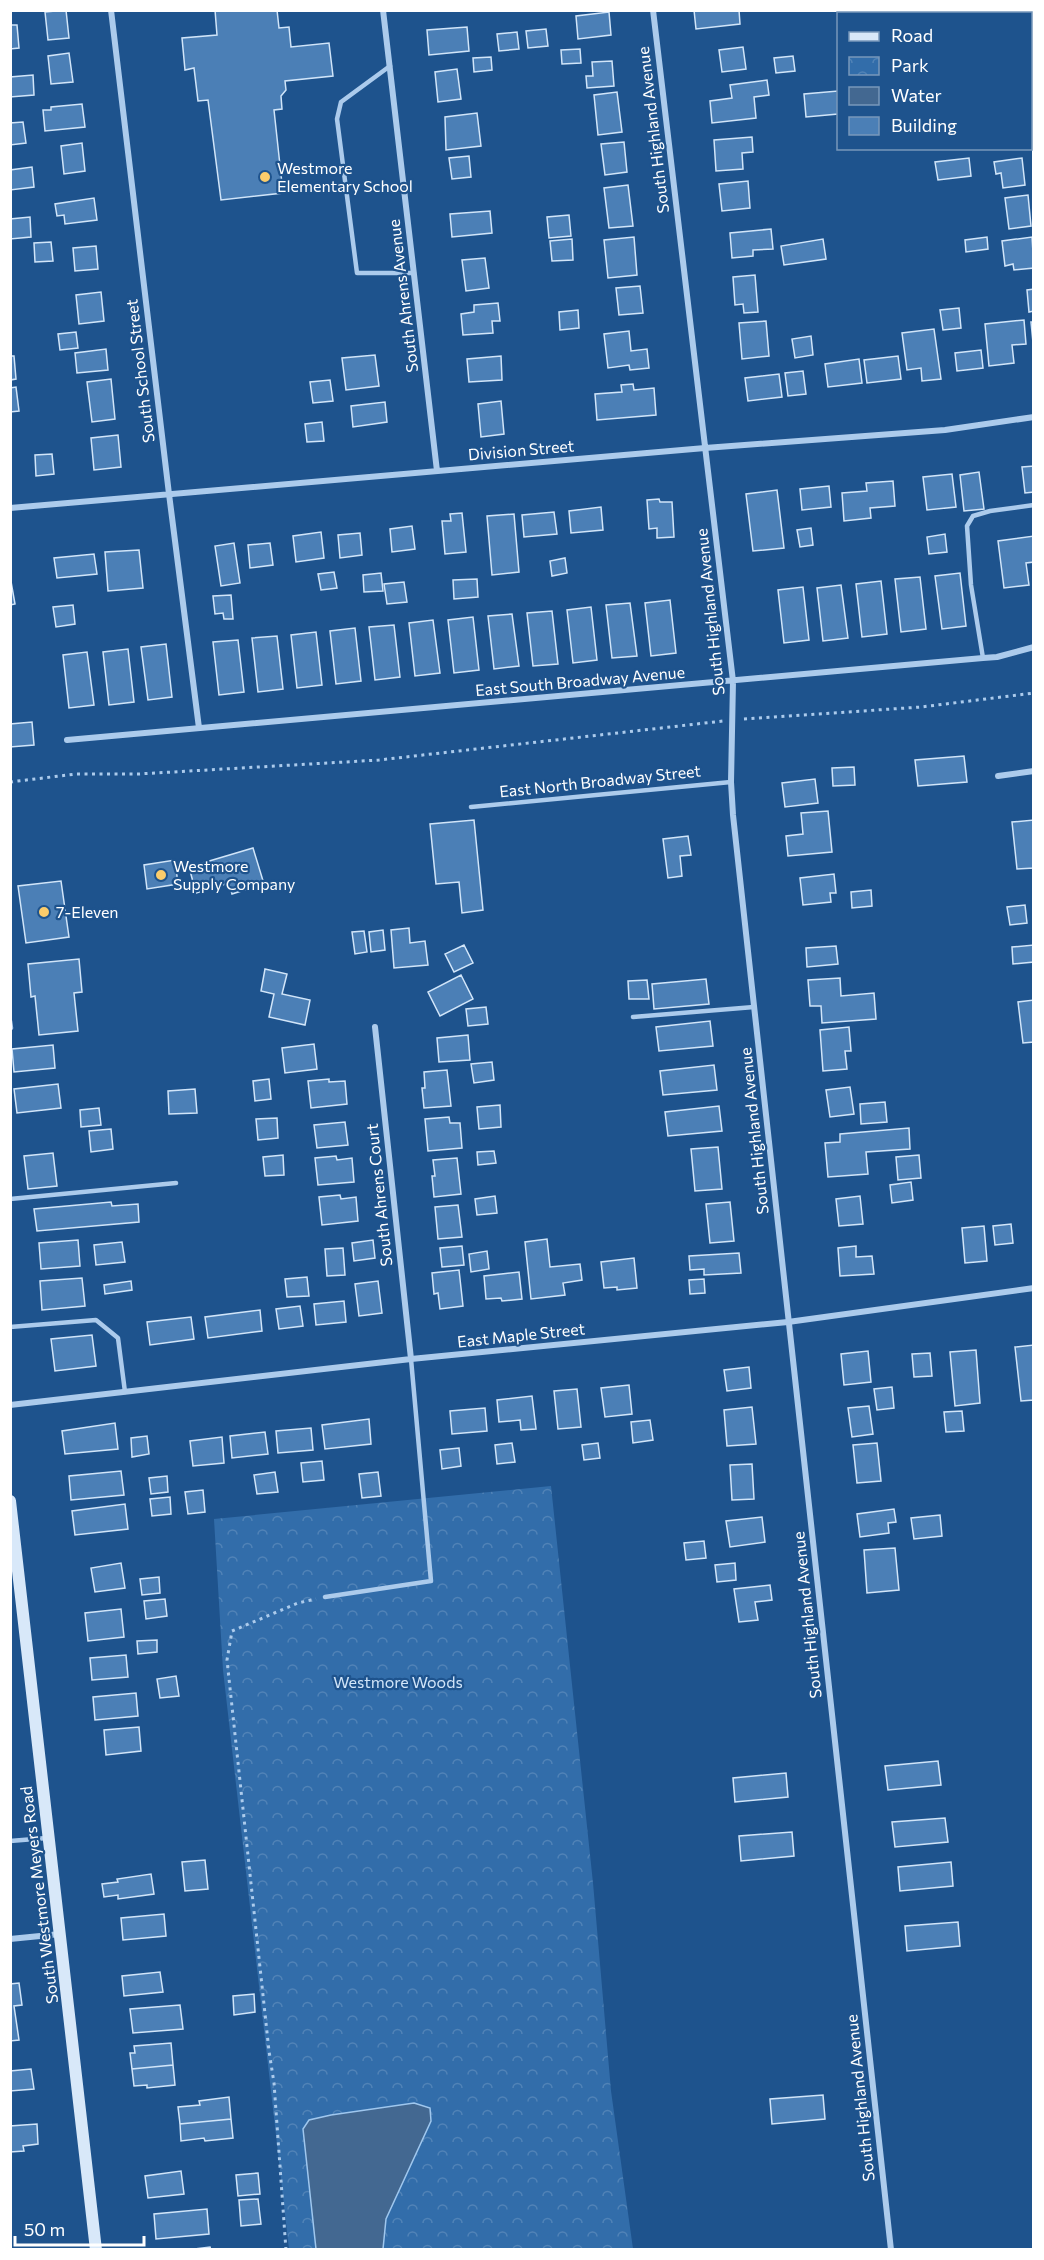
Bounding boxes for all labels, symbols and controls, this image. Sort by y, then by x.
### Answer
legend [837,12,1032,150]
text: Road [891,24,933,46]
street label: South Highland Avenue [633,46,672,215]
text: Park [891,54,929,76]
text: Water [891,84,942,106]
text: Building [891,114,957,136]
place label: Westmore Elementary School [277,158,413,195]
marker: Westmore Elementary School [258,170,272,184]
street label: South Ahrens Avenue [384,218,421,374]
street label: South School Street [121,298,158,444]
street label: Division Street [467,435,575,464]
street label: South Highland Avenue [691,528,728,697]
street label: East South Broadway Avenue [474,662,686,699]
street label: East North Broadway Street [498,760,702,801]
place label: Westmore Supply Company [173,856,295,893]
marker: Westmore Supply Company [154,868,168,882]
place label: 7-Eleven [56,902,119,921]
marker: 7-Eleven [37,905,51,919]
street label: South Highland Avenue [735,1047,772,1216]
street label: South Ahrens Court [362,1122,395,1267]
street label: East Maple Street [456,1318,586,1351]
street label: South Highland Avenue [788,1531,825,1700]
park label: Westmore Woods [333,1672,463,1691]
street label: South Westmore Meyers Road [16,1785,61,2005]
street label: South Highland Avenue [841,2014,878,2183]
scale bar [15,2209,144,2247]
text: 50 m [24,2218,65,2240]

